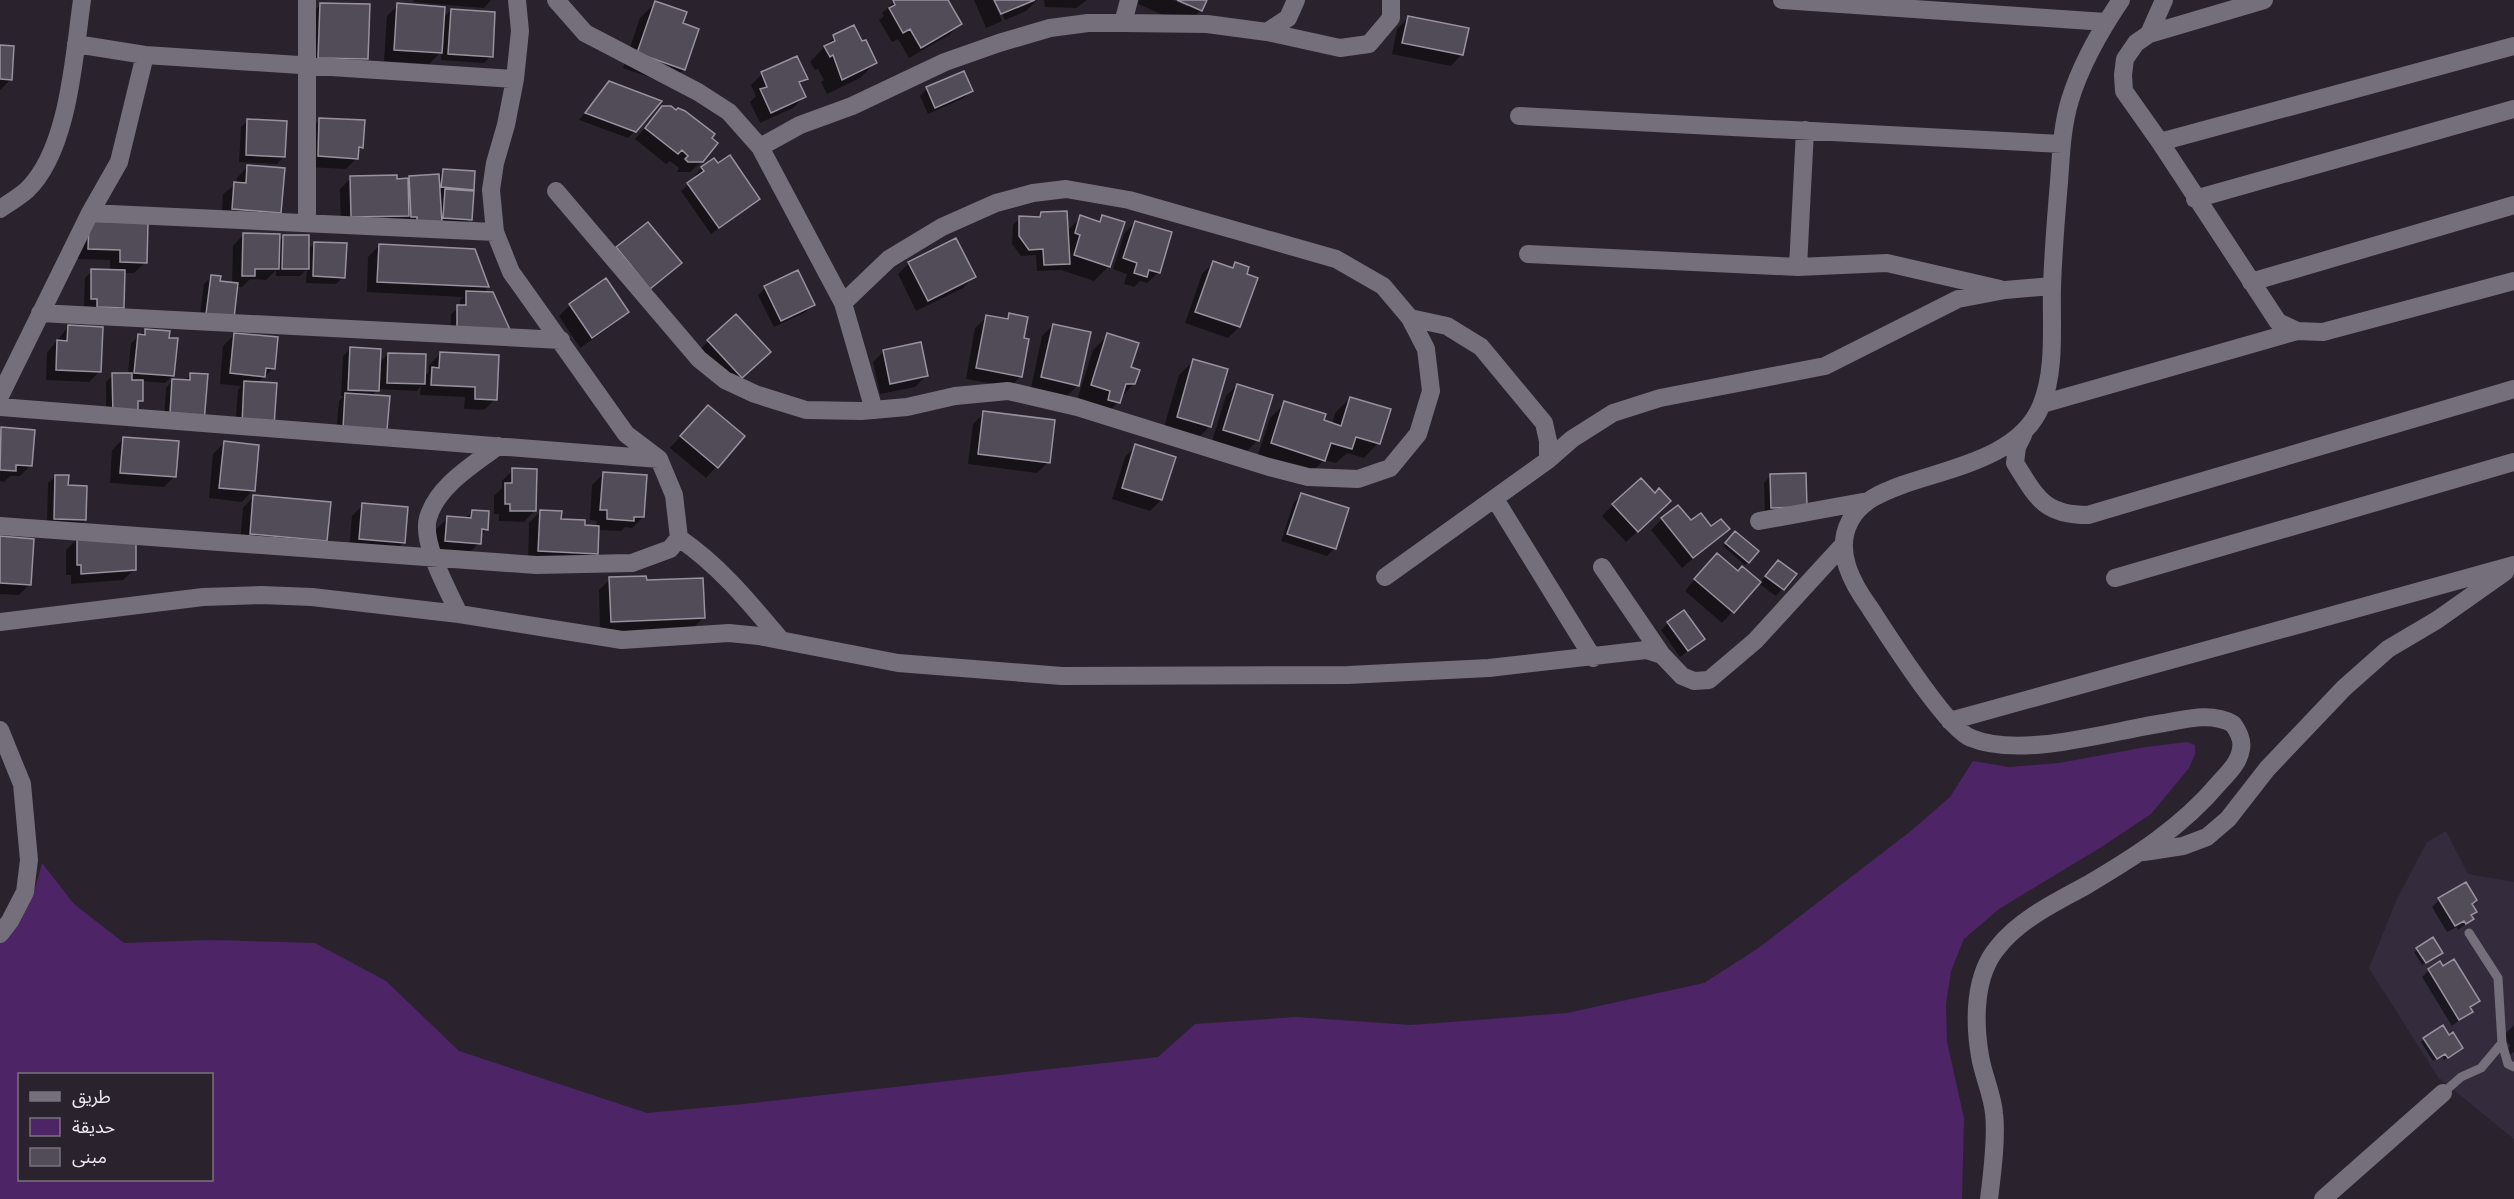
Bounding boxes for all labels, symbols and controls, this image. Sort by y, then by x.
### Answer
legend [18,1073,213,1181]
text: طريق [72,1084,111,1109]
text: حديقة [72,1114,115,1139]
text: مبنى [72,1144,107,1169]

